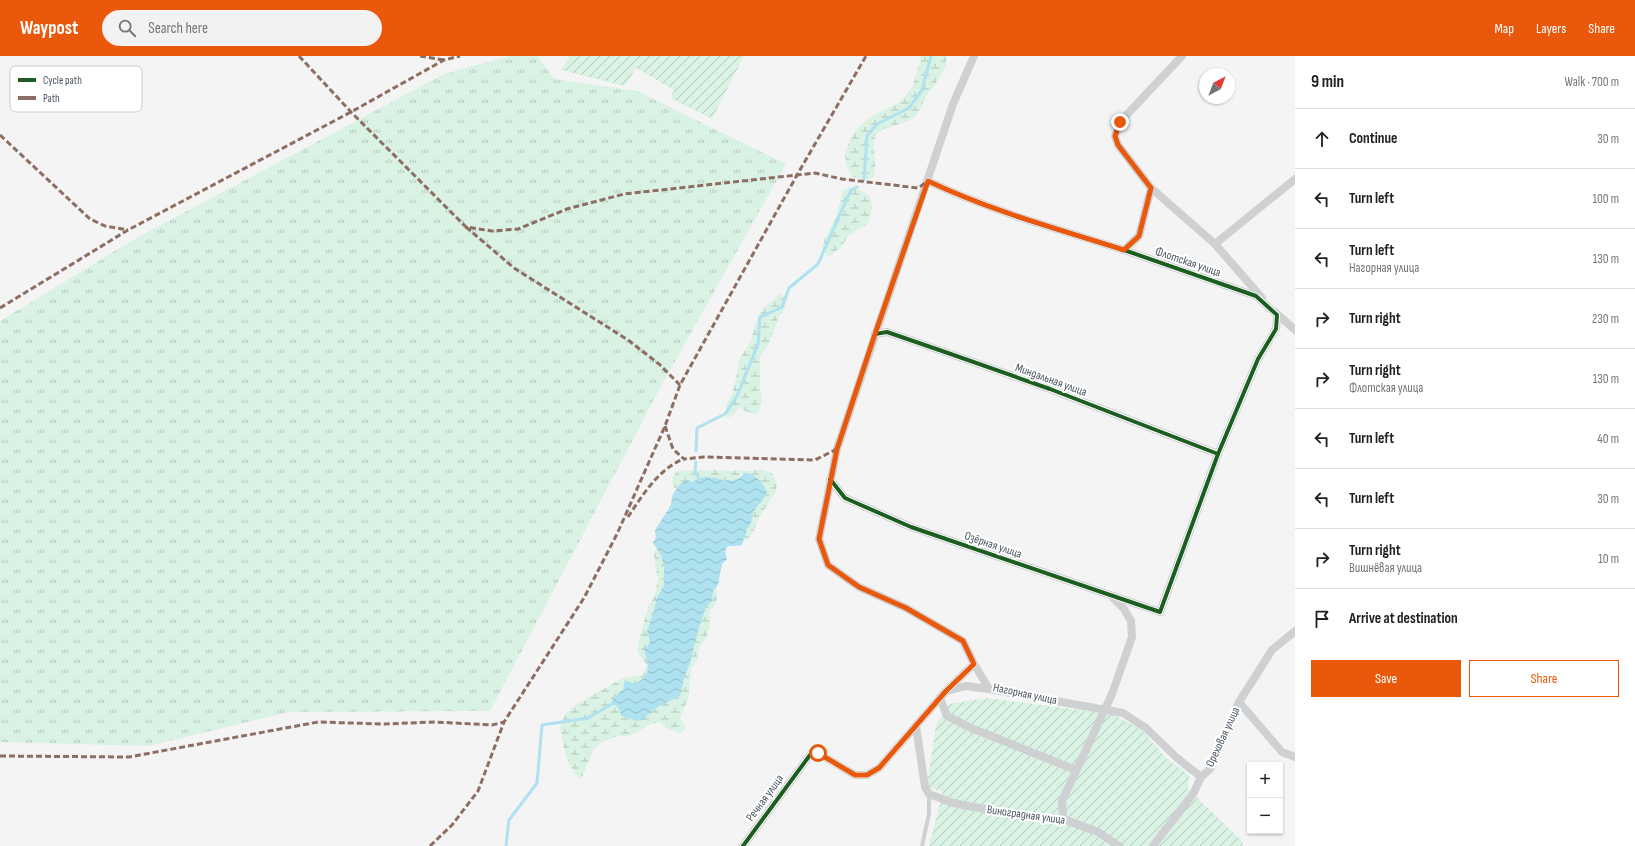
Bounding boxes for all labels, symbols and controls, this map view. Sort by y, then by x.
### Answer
search box [102,10,382,46]
text: Waypost [20,17,78,40]
icon: search [116,17,138,39]
text: Search here [148,19,208,38]
text: Map [1494,20,1514,37]
text: Layers [1536,20,1566,37]
text: Share [1588,20,1615,37]
legend [10,66,142,112]
north arrow [1199,68,1235,104]
text: 9 min [1311,72,1344,92]
text: Cycle path [43,74,82,87]
text: Walk · 700 m [1565,74,1619,90]
text: Path [43,92,60,105]
route end [1111,113,1129,131]
icon: ahead [1311,128,1333,150]
text: Continue [1349,129,1398,148]
text: 30 m [1597,131,1619,147]
icon: left [1311,188,1333,210]
text: Turn left [1349,189,1394,208]
text: 100 m [1592,191,1619,207]
text: Turn left [1349,241,1394,260]
street label: Флотская улица [1153,244,1223,280]
icon: left [1311,248,1333,270]
text: 130 m [1593,251,1619,267]
text: Нагорная улица [1349,260,1419,276]
icon: right [1311,308,1333,330]
text: Turn right [1349,309,1401,328]
text: 230 m [1592,311,1619,327]
street label: Миндальная улица [1013,360,1089,400]
text: Turn right [1349,361,1401,380]
icon: right [1311,368,1333,390]
text: 130 m [1593,371,1619,387]
text: Флотская улица [1349,380,1423,396]
icon: left [1311,428,1333,450]
text: Turn left [1349,429,1394,448]
text: 40 m [1597,431,1619,447]
icon: left [1311,488,1333,510]
text: Turn left [1349,489,1394,508]
text: 30 m [1597,491,1619,507]
street label: Озёрная улица [962,528,1024,562]
text: Turn right [1349,541,1401,560]
icon: right [1311,548,1333,570]
text: 10 m [1598,551,1619,567]
text: Вишнёвая улица [1349,560,1422,576]
icon: arrive [1311,608,1333,630]
text: Arrive at destination [1349,609,1458,628]
button: Save [1311,660,1461,697]
button: Share [1469,660,1619,697]
street label: Нагорная улица [992,680,1059,708]
street label: Ореховая улица [1203,704,1244,769]
route start [809,744,827,762]
map controls [1247,762,1283,834]
button: + [1247,762,1283,798]
street label: Речная улица [743,771,787,824]
button: − [1247,798,1283,834]
street label: Виноградная улица [986,802,1067,828]

